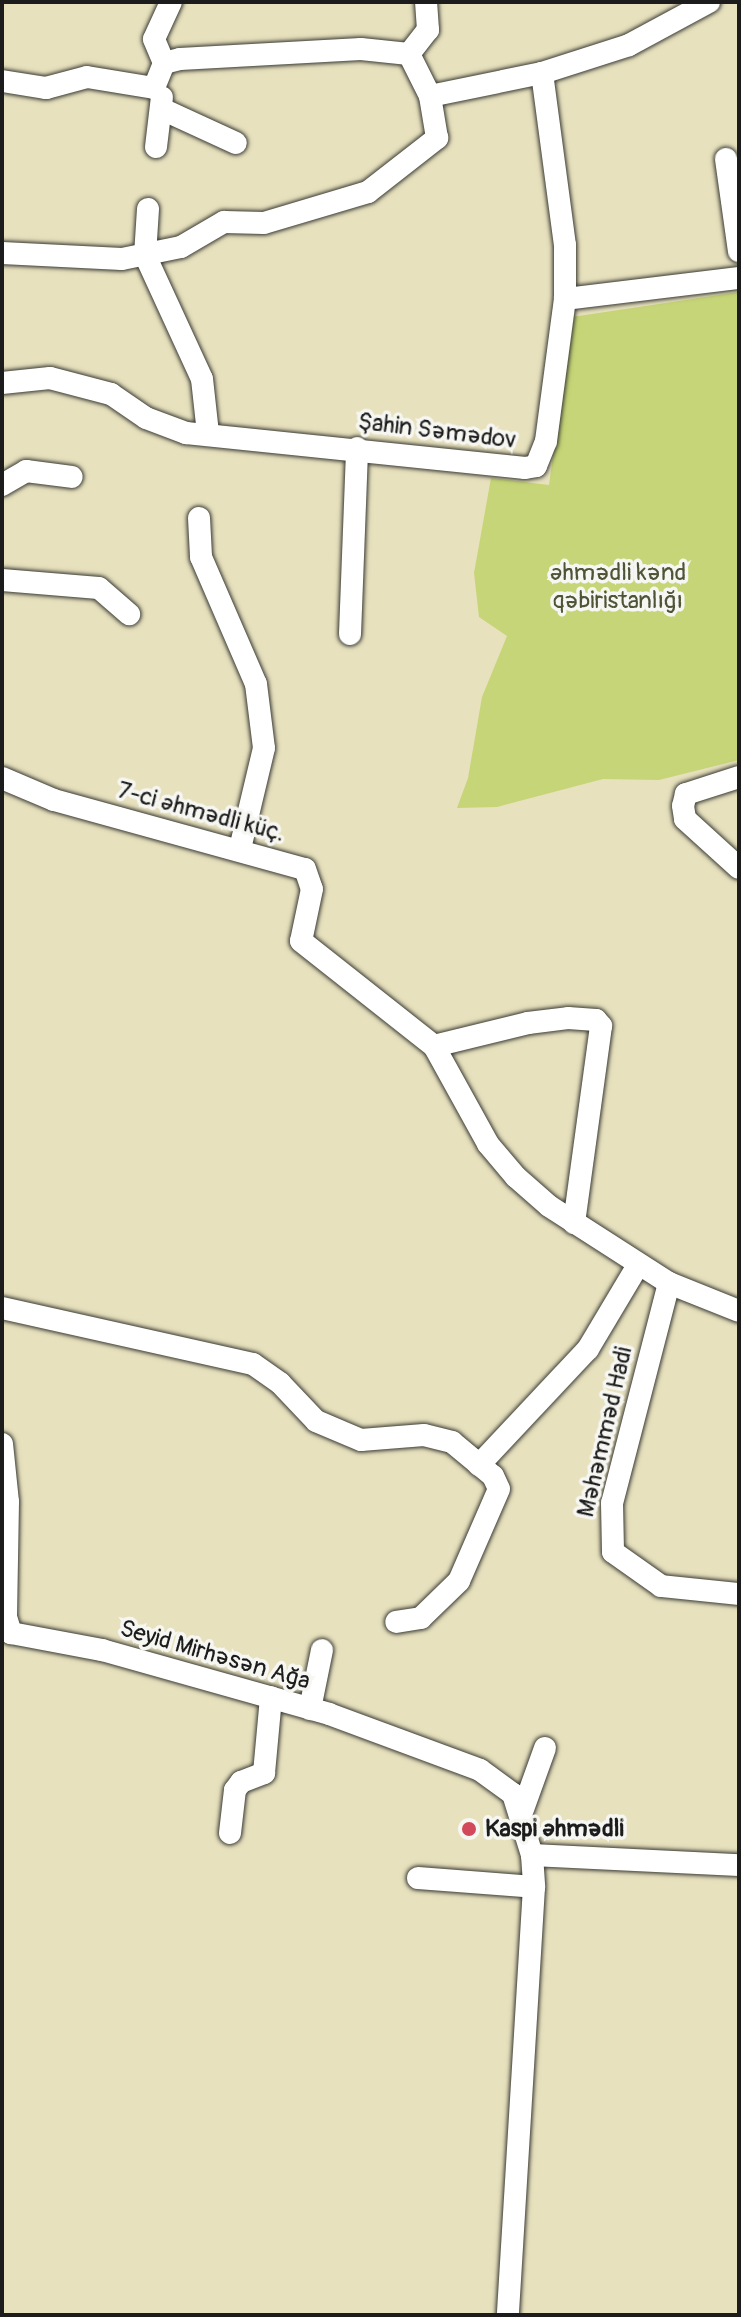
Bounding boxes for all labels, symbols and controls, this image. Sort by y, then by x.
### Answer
street label: Şahin Səmədov [356,407,518,455]
park label: Əhmədli kənd qəbiristanlığı [550,559,686,615]
street label: 7-ci Əhmədli küç. [114,776,288,848]
street label: Məhəmməd Hadi [571,1344,639,1520]
street label: Seyid Mirhəsən Ağa [117,1614,313,1696]
place label: Kaspi Əhmədli [485,1815,624,1843]
marker: Kaspi Əhmədli [460,1820,478,1838]

